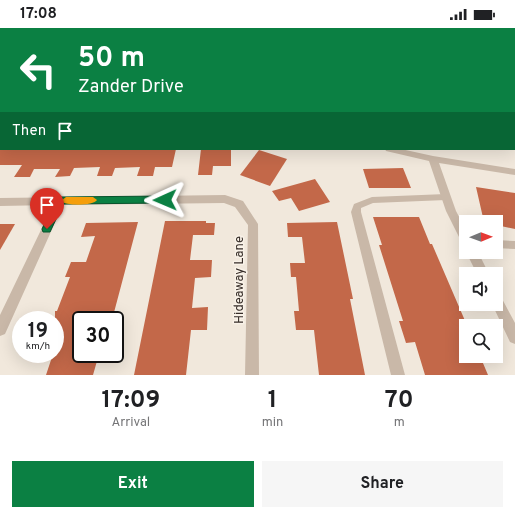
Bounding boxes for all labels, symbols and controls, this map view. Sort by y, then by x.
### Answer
text: 17:08 [20,5,57,24]
text: 50 m [78,41,145,77]
icon: left [12,44,64,96]
text: Zander Drive [78,76,184,99]
icon: arrive [54,120,76,142]
text: Then [12,122,46,141]
position arrow [144,179,186,221]
pin [30,188,64,229]
icon: arrive [36,194,58,216]
north arrow [459,215,503,259]
map controls [459,215,503,363]
street label: Hideaway Lane [232,236,248,324]
button: sound [459,267,503,311]
speed limit sign: 30 [72,311,124,363]
text: 19 [28,319,48,345]
button: search [459,319,503,363]
text: km/h [26,340,50,353]
text: 17:09 [101,386,160,416]
text: 1 [268,386,277,416]
text: 70 [385,386,414,416]
text: Arrival [111,415,150,431]
text: min [262,415,283,431]
text: m [394,415,405,431]
button: Exit [12,461,254,507]
button: Share [262,461,503,507]

